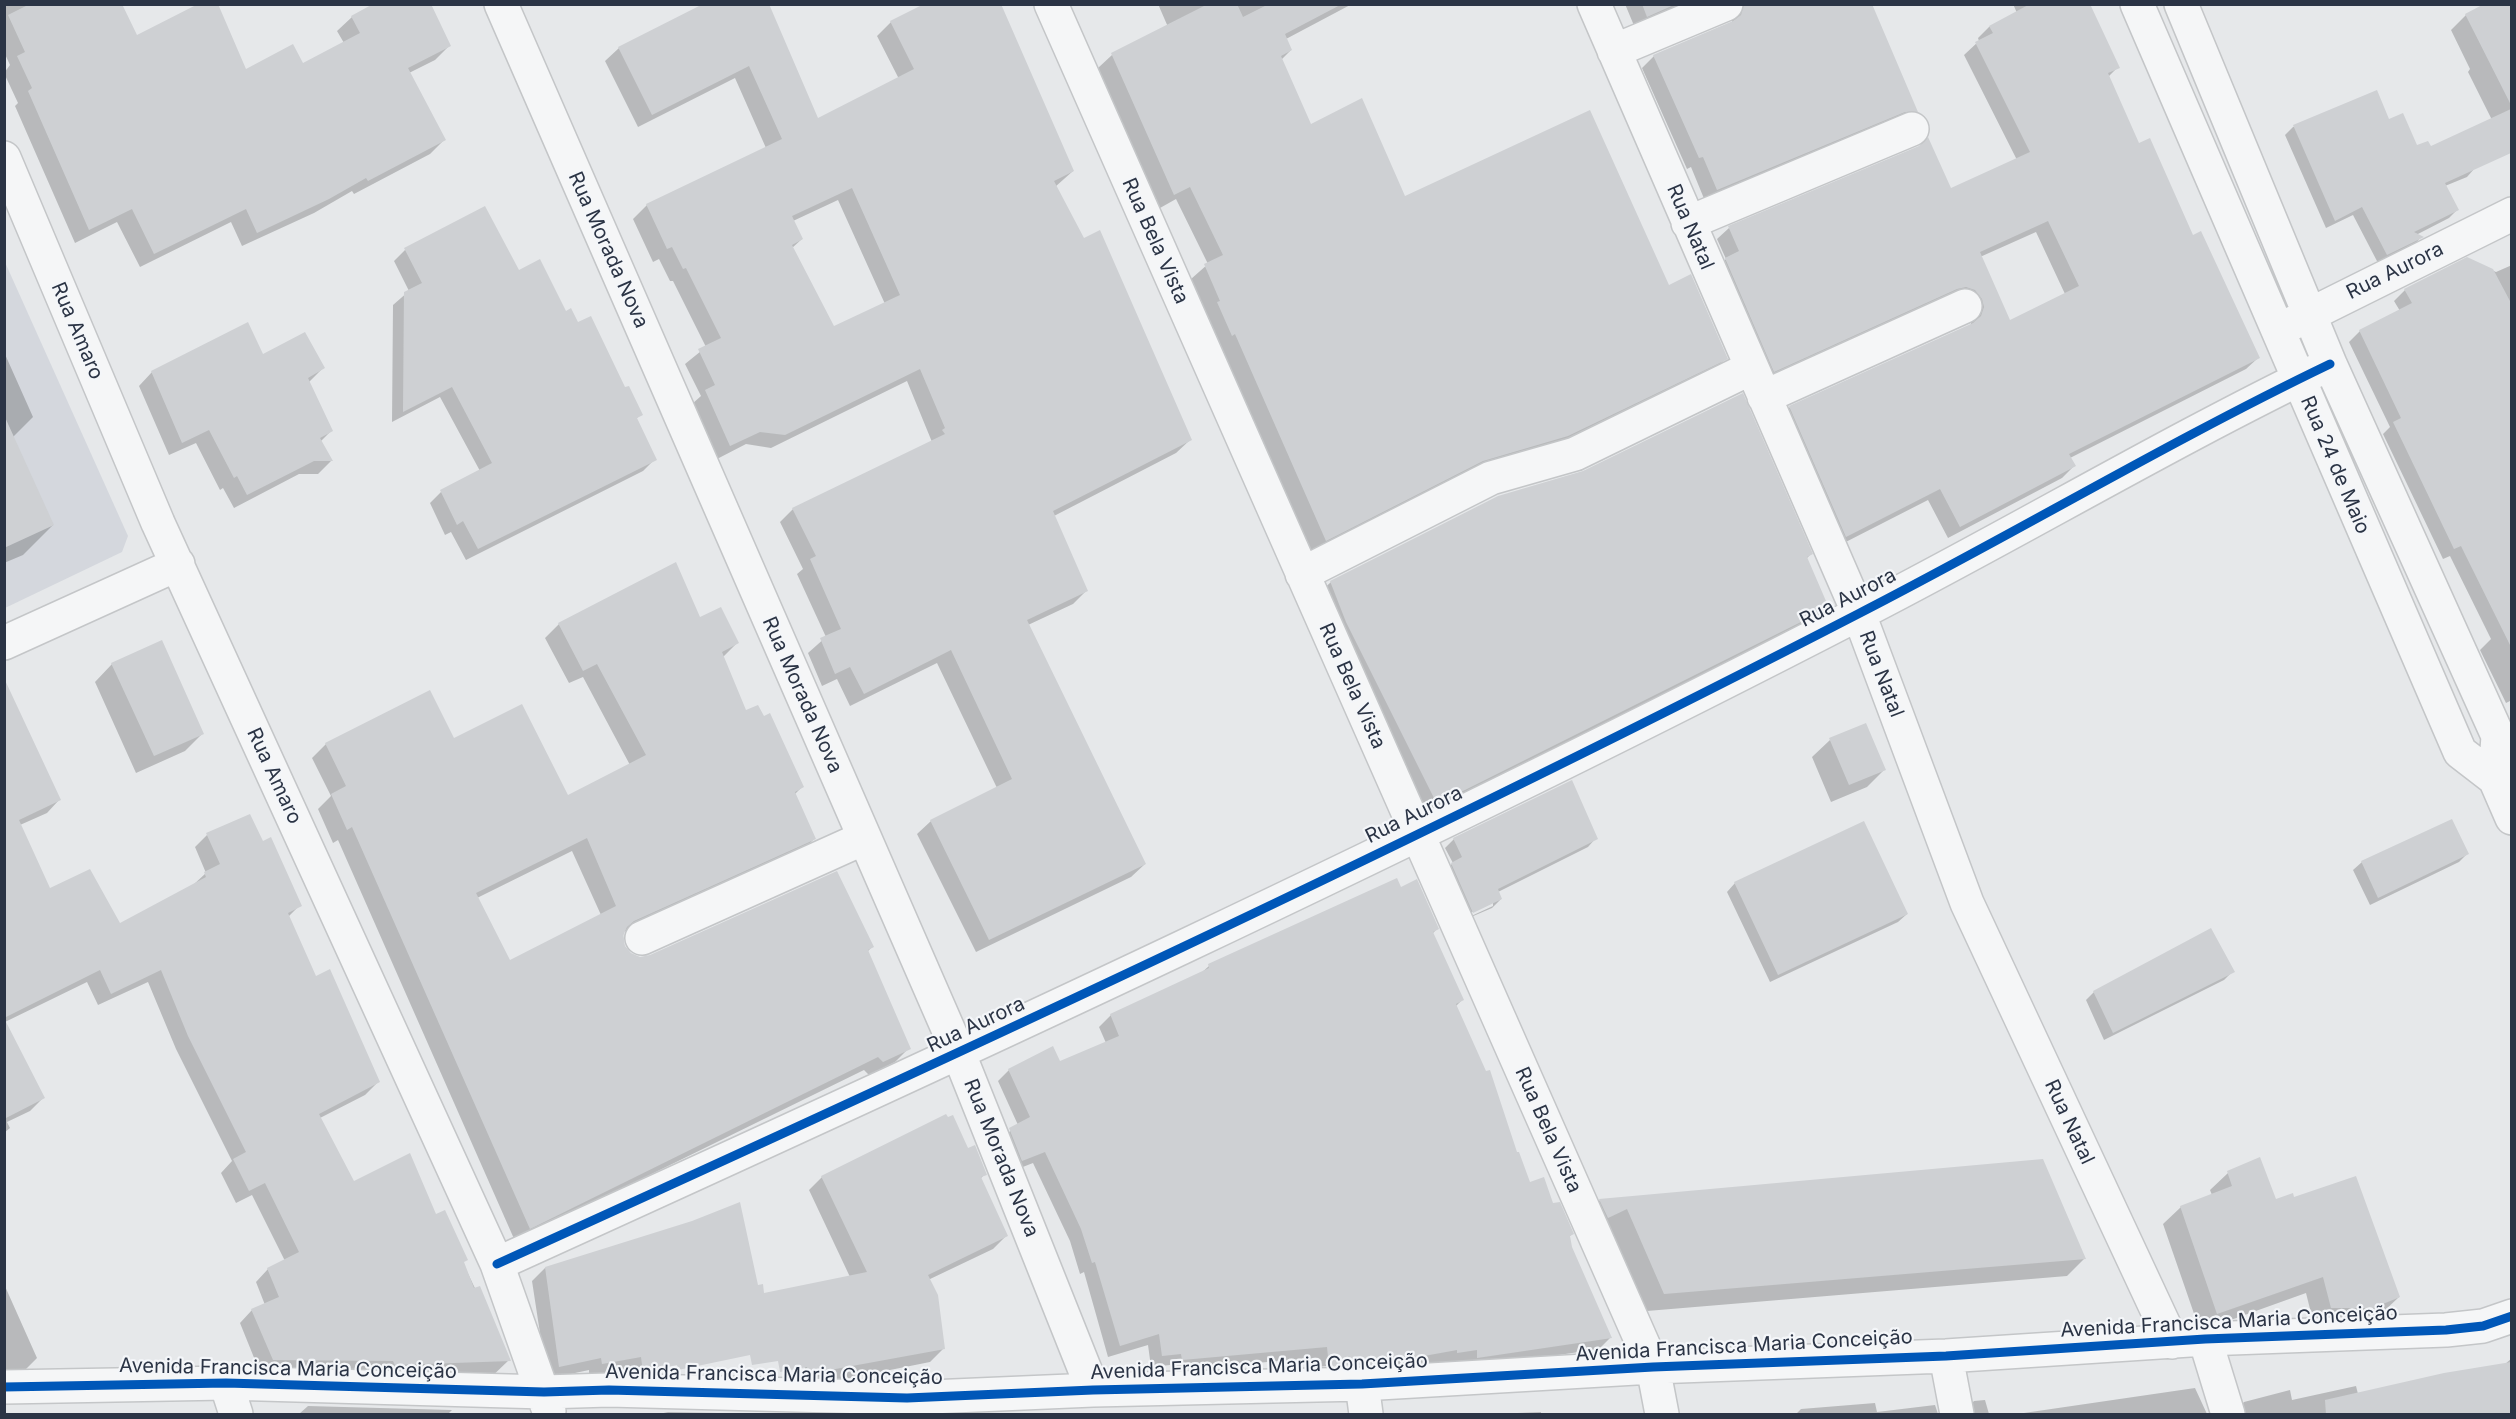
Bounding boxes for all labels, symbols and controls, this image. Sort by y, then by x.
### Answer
street label: Rua Morada Nova [563,168,653,332]
street label: Rua Bela Vista [1117,174,1193,308]
street label: Rua Natal [1661,181,1719,273]
street label: Rua Aurora [2342,237,2448,305]
street label: Rua Amaro [46,279,108,383]
street label: Rua 24 de Maio [2295,392,2375,538]
street label: Rua Aurora [1796,563,1900,633]
street label: Rua Morada Nova [757,613,847,777]
street label: Rua Bela Vista [1314,619,1390,753]
street label: Rua Natal [1854,627,1908,721]
street label: Rua Amaro [241,724,307,828]
street label: Rua Aurora [1361,781,1467,849]
street label: Rua Aurora [923,992,1029,1058]
street label: Rua Bela Vista [1510,1063,1586,1197]
street label: Rua Morada Nova [958,1075,1044,1241]
street label: Rua Natal [2039,1076,2099,1168]
street label: Avenida Francisca Maria Conceição [2060,1301,2398,1343]
street label: Avenida Francisca Maria Conceição [1575,1325,1913,1367]
street label: Avenida Francisca Maria Conceição [1090,1349,1428,1385]
street label: Avenida Francisca Maria Conceição [119,1354,457,1384]
street label: Avenida Francisca Maria Conceição [605,1360,943,1390]

